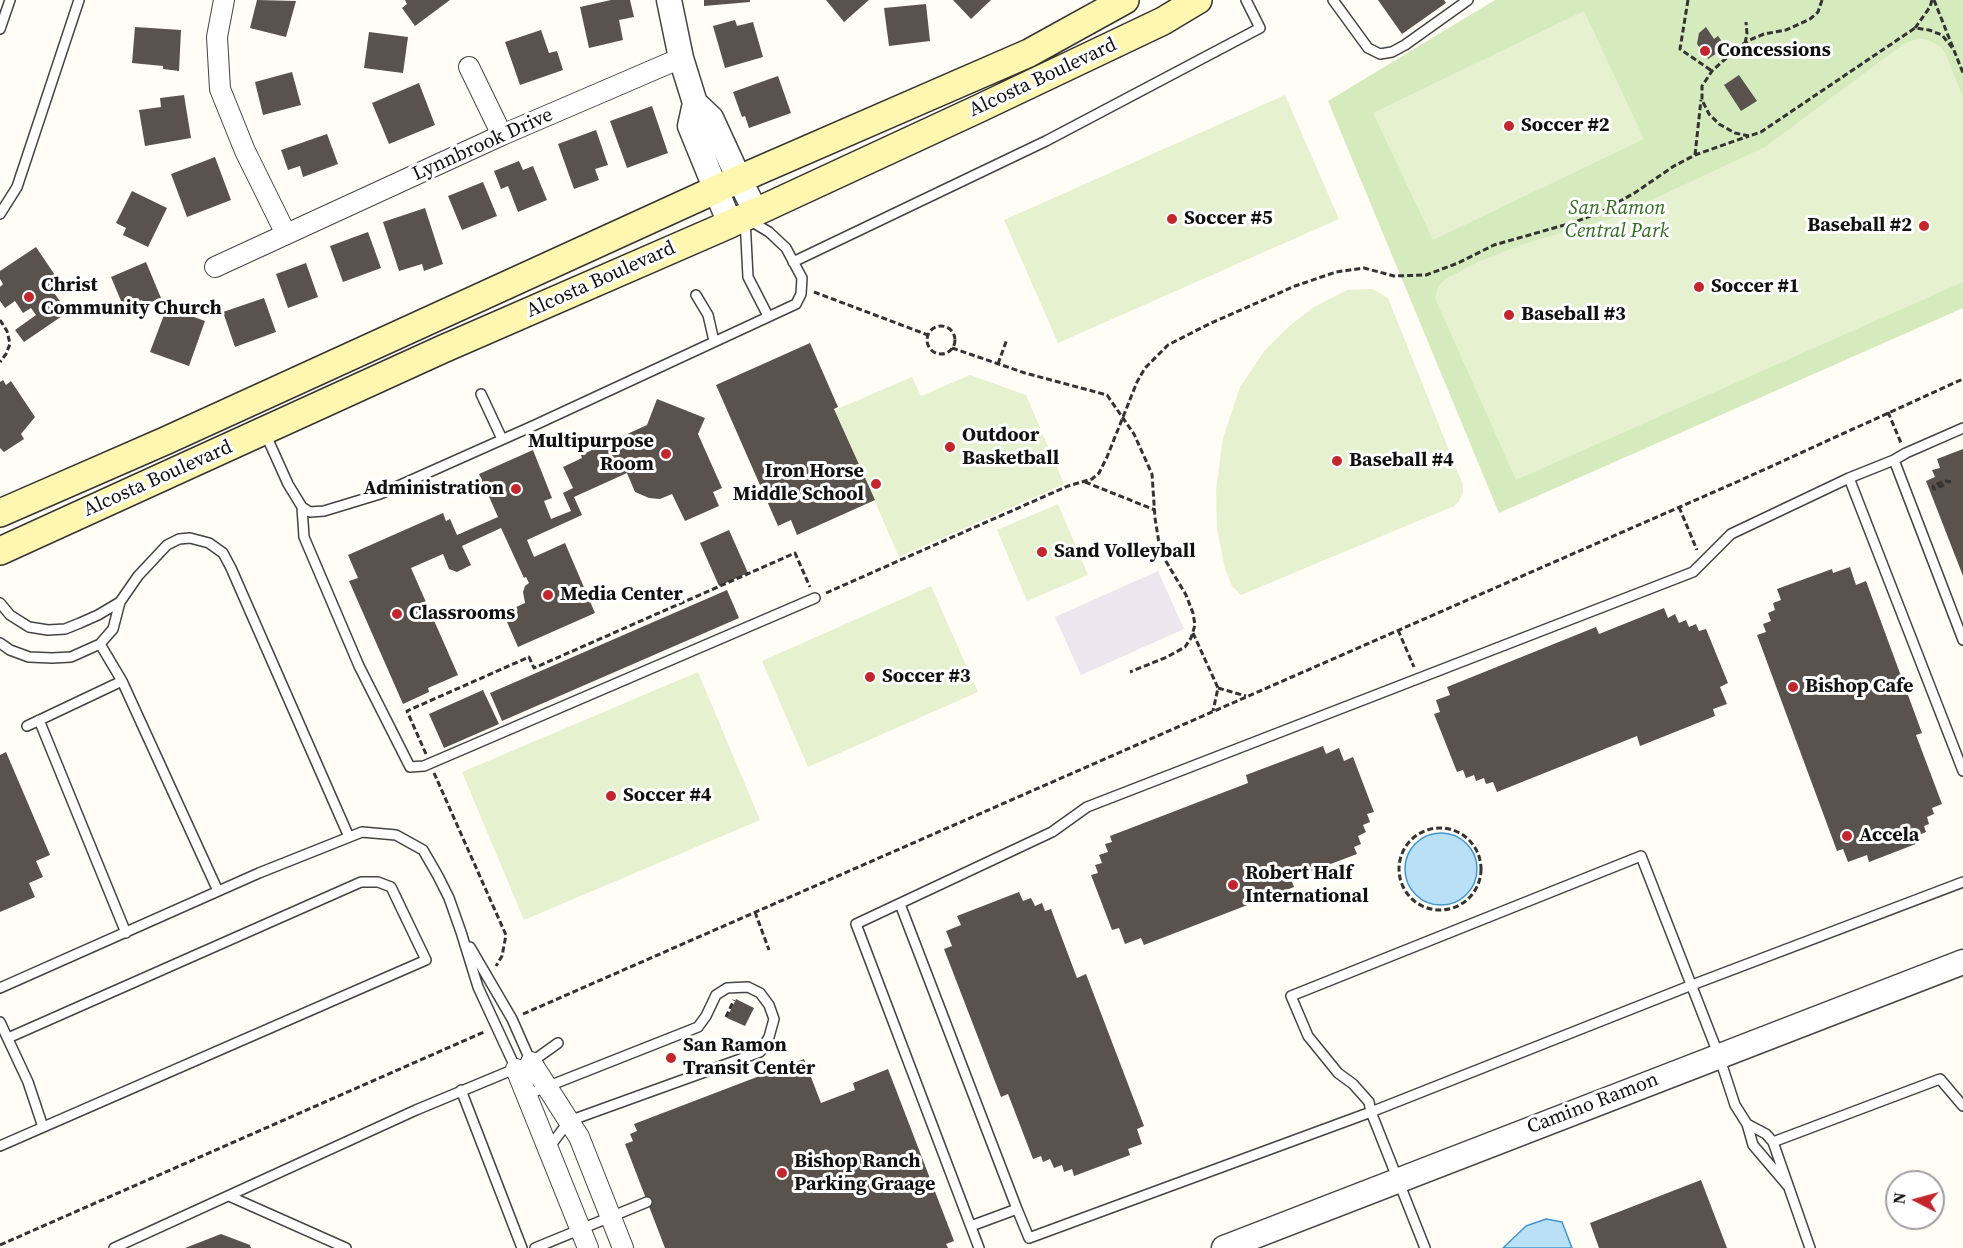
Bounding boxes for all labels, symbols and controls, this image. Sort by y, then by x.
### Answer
street label: Alcosta Boulevard [965,33,1121,123]
place label: Concessions [1717,39,1831,63]
marker: Concessions [1698,44,1712,58]
street label: Lynnbrook Drive [409,103,557,187]
place label: Soccer #2 [1521,114,1610,138]
marker: Soccer #2 [1502,119,1516,133]
park label: San Ramon Central Park [1565,197,1669,244]
place label: Soccer #5 [1184,207,1273,231]
marker: Soccer #5 [1165,212,1179,226]
place label: Baseball #2 [1807,214,1912,238]
marker: Baseball #2 [1917,219,1931,233]
street label: Alcosta Boulevard [523,236,679,324]
place label: Christ Community Church [41,274,222,321]
place label: Soccer #1 [1711,275,1800,299]
marker: Soccer #1 [1692,280,1706,294]
marker: Christ Community Church [22,290,36,304]
place label: Baseball #3 [1521,303,1626,327]
marker: Baseball #3 [1502,308,1516,322]
place label: Outdoor Basketball [962,424,1059,471]
place label: Multipurpose Room [528,430,654,477]
street label: Alcosta Boulevard [80,435,236,523]
marker: Outdoor Basketball [943,440,957,454]
marker: Multipurpose Room [659,447,673,461]
place label: Baseball #4 [1349,449,1454,473]
marker: Baseball #4 [1330,454,1344,468]
place label: Iron Horse Middle School [733,460,864,507]
place label: Administration [363,477,504,501]
marker: Iron Horse Middle School [869,477,883,491]
marker: Administration [509,482,523,496]
place label: Sand Volleyball [1054,540,1196,564]
marker: Sand Volleyball [1035,545,1049,559]
place label: Media Center [560,583,683,607]
marker: Media Center [541,588,555,602]
place label: Classrooms [409,602,515,626]
marker: Classrooms [390,607,404,621]
place label: Soccer #3 [882,665,971,689]
marker: Soccer #3 [863,670,877,684]
place label: Bishop Cafe [1805,675,1914,699]
marker: Bishop Cafe [1786,680,1800,694]
place label: Soccer #4 [623,784,712,808]
marker: Soccer #4 [604,789,618,803]
place label: Accela [1859,824,1919,848]
marker: Accela [1840,829,1854,843]
place label: Robert Half International [1245,862,1369,909]
marker: Robert Half International [1226,878,1240,892]
place label: San Ramon Transit Center [683,1034,815,1081]
marker: San Ramon Transit Center [664,1051,678,1065]
street label: Camino Ramon [1524,1068,1662,1140]
place label: Bishop Ranch Parking Graage [794,1150,935,1197]
marker: Bishop Ranch Parking Graage [775,1166,789,1180]
north arrow [1885,1170,1945,1230]
text: N [1888,1191,1911,1205]

